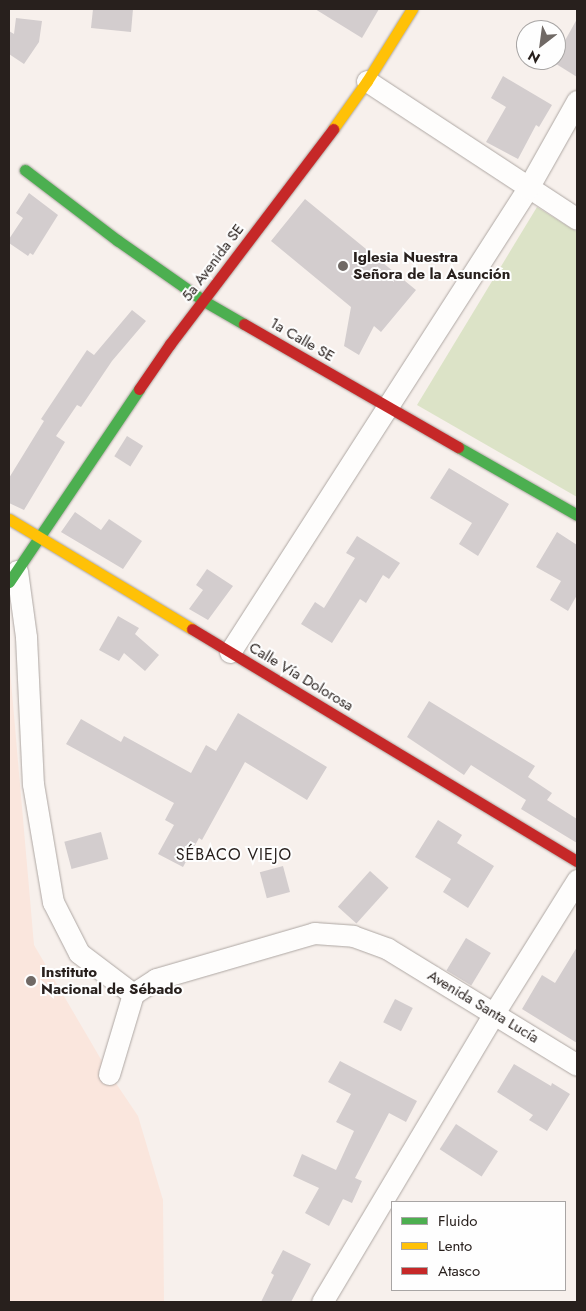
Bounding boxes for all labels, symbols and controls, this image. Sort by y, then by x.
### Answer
north arrow [516,20,566,70]
text: N [524,46,544,69]
street label: 5a Avenida SE [178,221,248,305]
place label: Iglesia Nuestra Señora de la Asunción [353,248,510,283]
marker: Iglesia Nuestra Señora de la Asunción [337,260,349,272]
street label: 1a Calle SE [267,314,337,366]
street label: Calle Vía Dolorosa [246,639,356,715]
district label: SÉBACO VIEJO [174,845,294,865]
place label: Instituto Nacional de Sébado [41,963,182,998]
street label: Avenida Santa Lucía [424,967,542,1047]
marker: Instituto Nacional de Sébado [25,975,37,987]
legend [391,1201,566,1291]
text: Fluido [438,1210,477,1232]
text: Lento [438,1235,472,1257]
text: Atasco [438,1260,480,1282]

